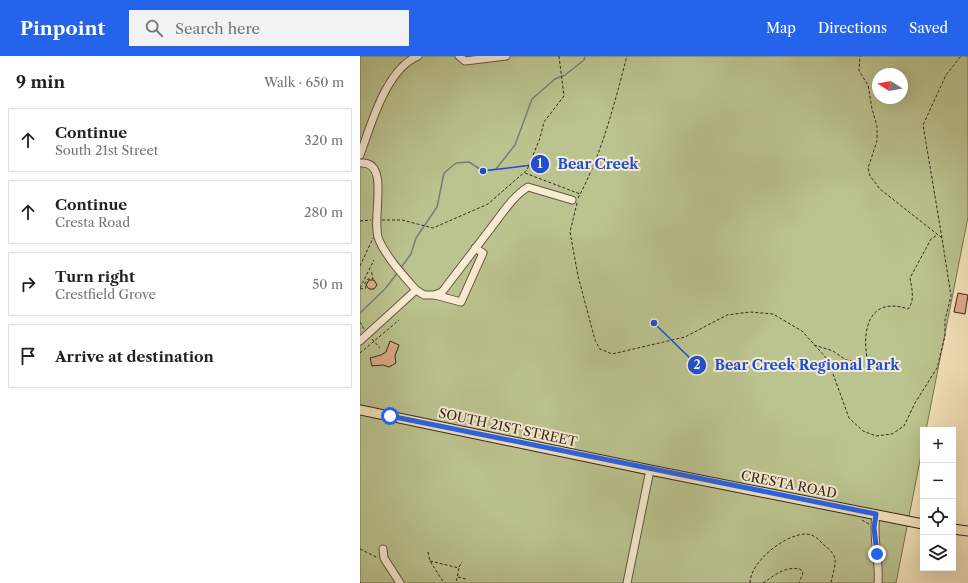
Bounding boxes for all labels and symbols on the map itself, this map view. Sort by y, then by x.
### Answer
north arrow [872,68,908,104]
callout: Bear Creek [530,151,647,177]
text: Bear Creek [558,155,639,173]
text: 1 [537,156,543,171]
callout: Bear Creek Regional Park [687,352,908,378]
text: Bear Creek Regional Park [715,356,900,374]
text: 2 [693,357,701,372]
street label: SOUTH 21ST STREET [437,405,579,450]
route start [381,407,399,425]
street label: CRESTA ROAD [740,467,838,501]
route end [868,545,886,563]

